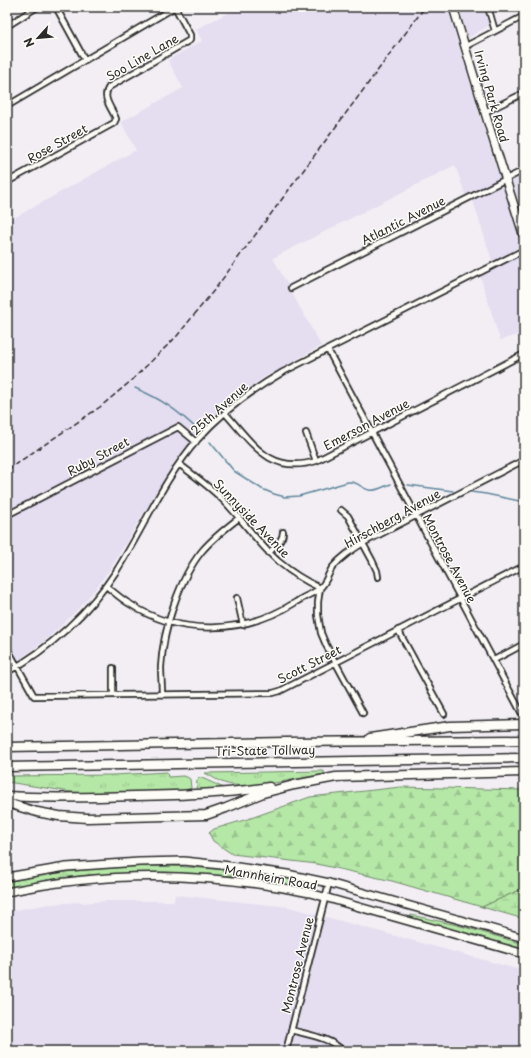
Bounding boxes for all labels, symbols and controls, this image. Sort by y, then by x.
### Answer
north arrow [18,18,58,58]
street label: Soo Line Lane [102,29,182,85]
text: N [19,35,38,51]
street label: Irving Park Road [470,48,514,144]
street label: Rose Street [24,119,90,167]
street label: Atlantic Avenue [358,191,448,249]
street label: 25th Avenue [186,377,252,439]
street label: Emerson Avenue [320,394,413,454]
street label: Ruby Street [64,432,132,480]
street label: Sunnyside Avenue [210,475,295,562]
street label: Hirschberg Avenue [341,484,444,552]
street label: Montrose Avenue [419,510,481,606]
street label: Scott Street [274,640,344,688]
street label: Tri-State Tollway [215,740,315,760]
street label: Mannheim Road [223,860,319,894]
street label: Montrose Avenue [276,914,318,1015]

